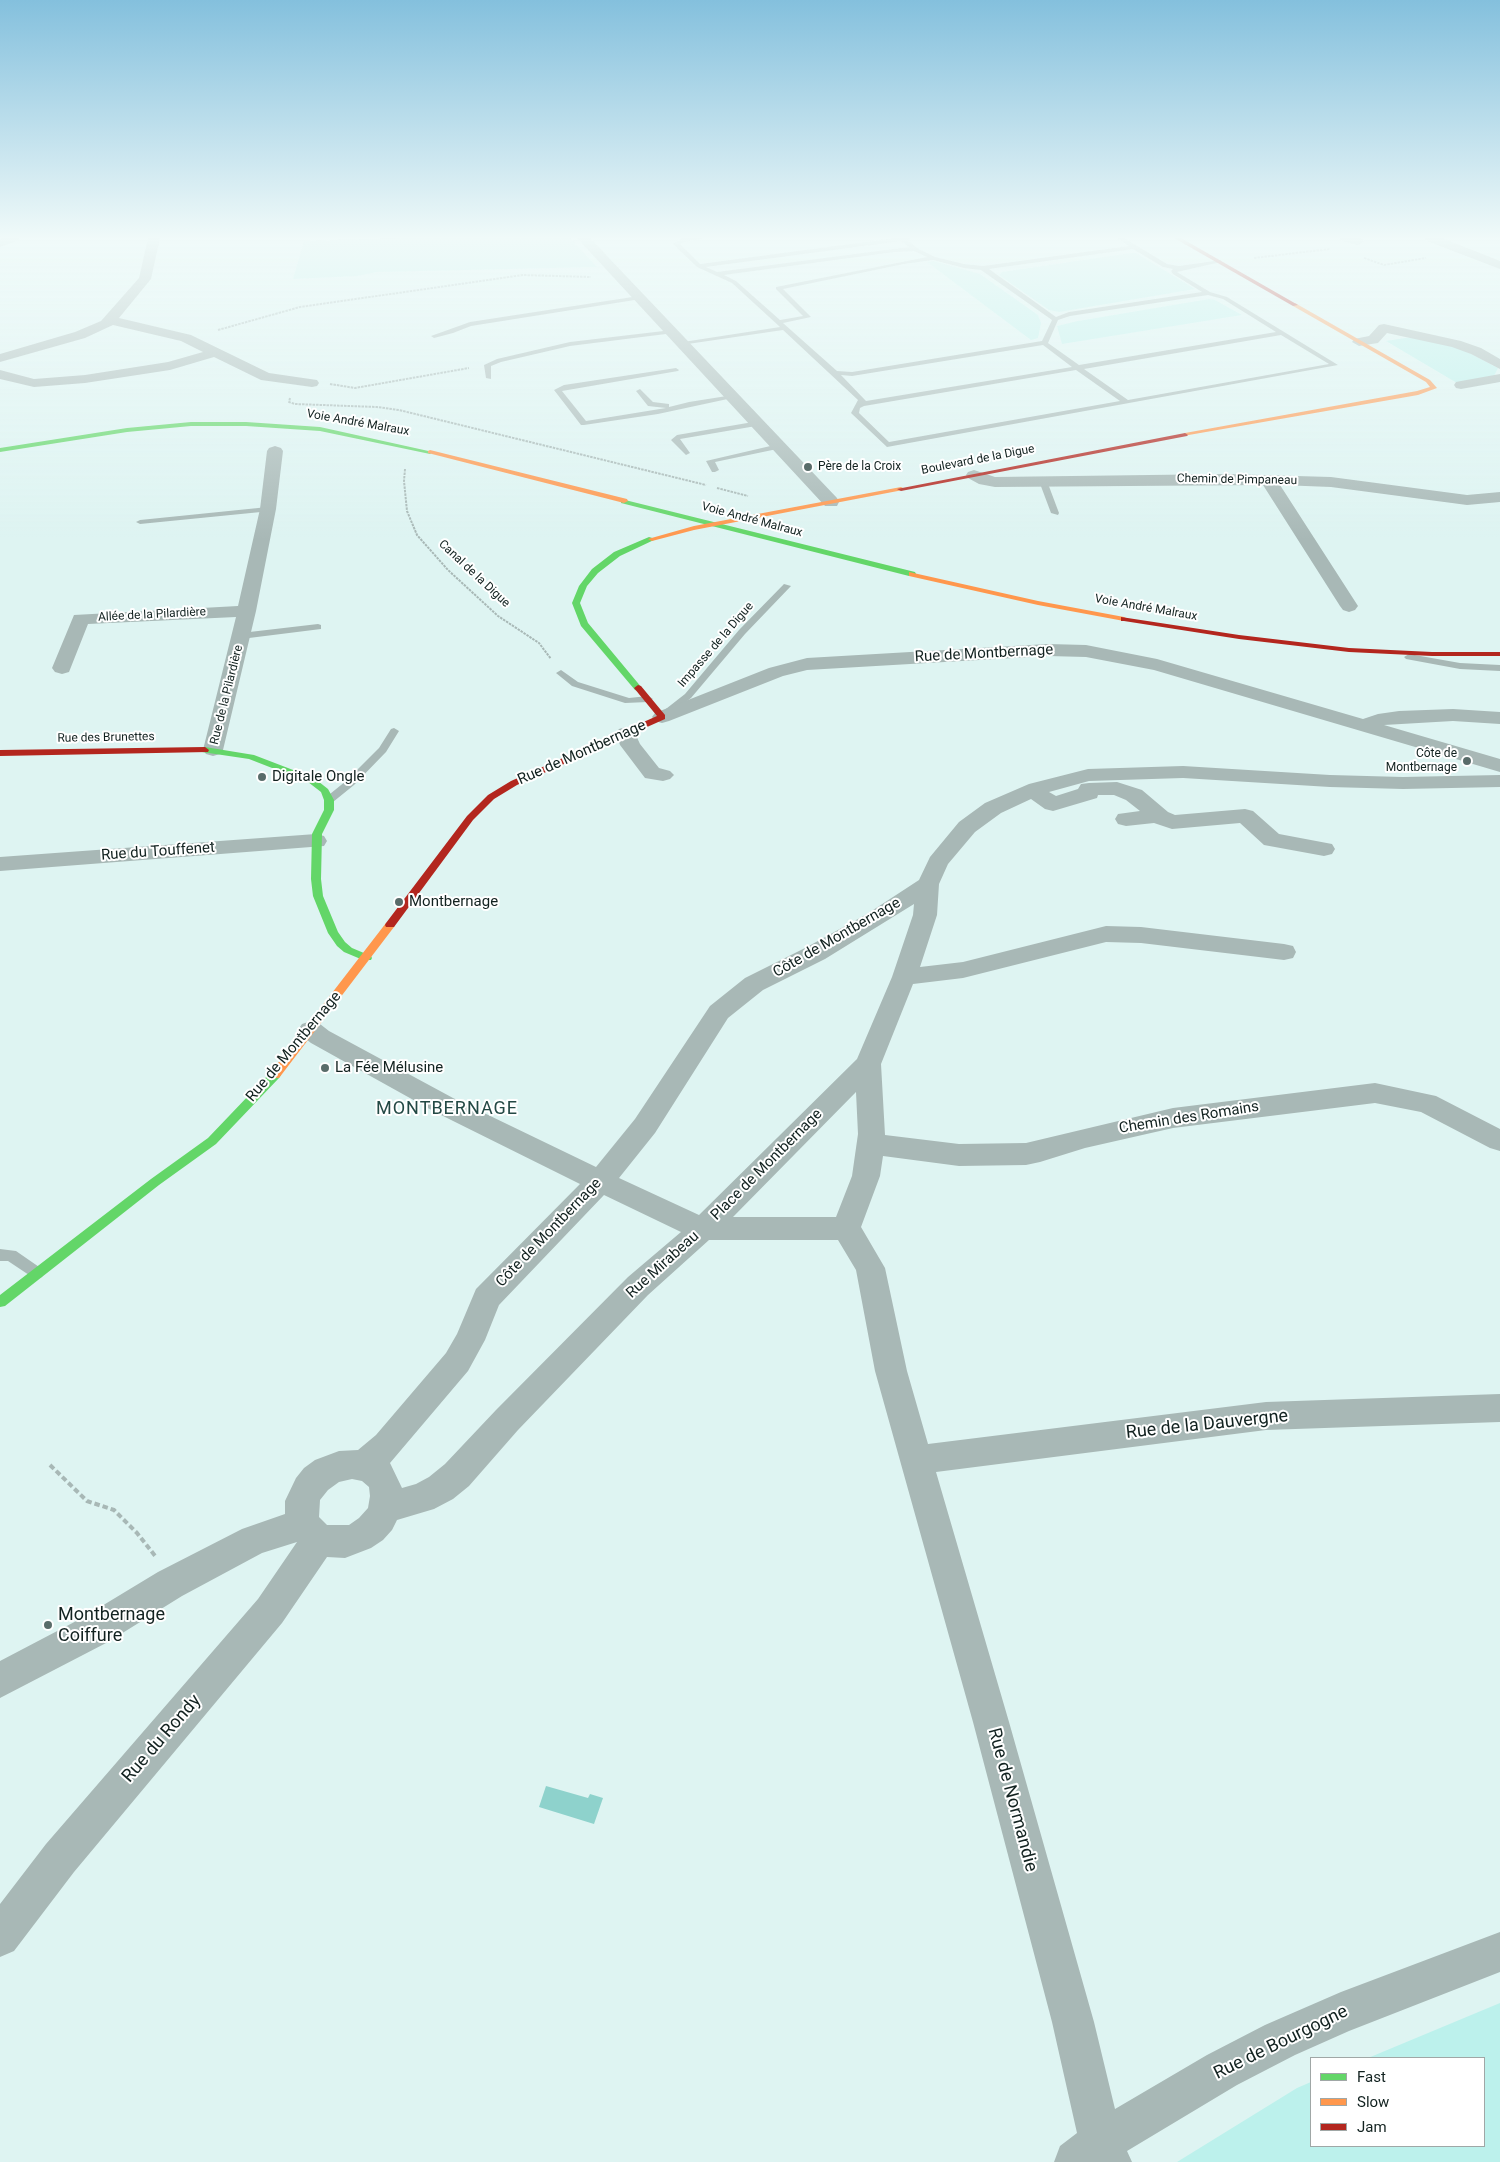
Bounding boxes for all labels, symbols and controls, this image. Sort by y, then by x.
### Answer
street label: Voie André Malraux [306,407,410,439]
street label: Boulevard de la Digue [920,442,1036,478]
place label: Père de la Croix [818,460,901,474]
marker: Père de la Croix [802,461,814,473]
street label: Chemin de Pimpaneau [1177,472,1297,488]
street label: Voie André Malraux [700,500,804,540]
street label: Canal de la Digue [435,537,513,611]
street label: Voie André Malraux [1094,592,1198,624]
street label: Impasse de la Digue [675,600,757,690]
street label: Allée de la Pilardière [98,605,206,625]
street label: Rue de Montbernage [914,641,1054,667]
street label: Rue de la Pilardière [208,644,246,746]
street label: Rue de Montbernage [515,717,649,789]
street label: Rue des Brunettes [57,730,155,746]
place label: Côte de Montbernage [1386,747,1457,775]
marker: Côte de Montbernage [1461,755,1473,767]
place label: Digitale Ongle [272,768,365,786]
marker: Digitale Ongle [256,771,268,783]
street label: Rue du Touffenet [100,839,216,865]
place label: Montbernage [409,893,498,911]
street label: Côte de Montbernage [770,894,904,982]
marker: Montbernage [393,896,405,908]
street label: Rue de Montbernage [243,988,345,1106]
place label: La Fée Mélusine [335,1059,443,1077]
marker: La Fée Mélusine [319,1062,331,1074]
district label: MONTBERNAGE [375,1098,519,1120]
street label: Chemin des Romains [1118,1098,1260,1138]
street label: Place de Montbernage [708,1106,826,1224]
street label: Côte de Montbernage [492,1175,606,1291]
street label: Rue Mirabeau [623,1228,703,1302]
street label: Rue de la Dauvergne [1125,1406,1289,1444]
place label: Montbernage Coiffure [58,1604,165,1646]
marker: Montbernage Coiffure [42,1619,54,1631]
street label: Rue du Rondy [118,1691,206,1787]
street label: Rue de Normandie [982,1726,1042,1874]
street label: Rue de Bourgogne [1210,2001,1352,2085]
legend [1310,2057,1485,2147]
text: Fast [1357,2068,1386,2086]
text: Slow [1357,2093,1389,2111]
text: Jam [1357,2118,1387,2136]

